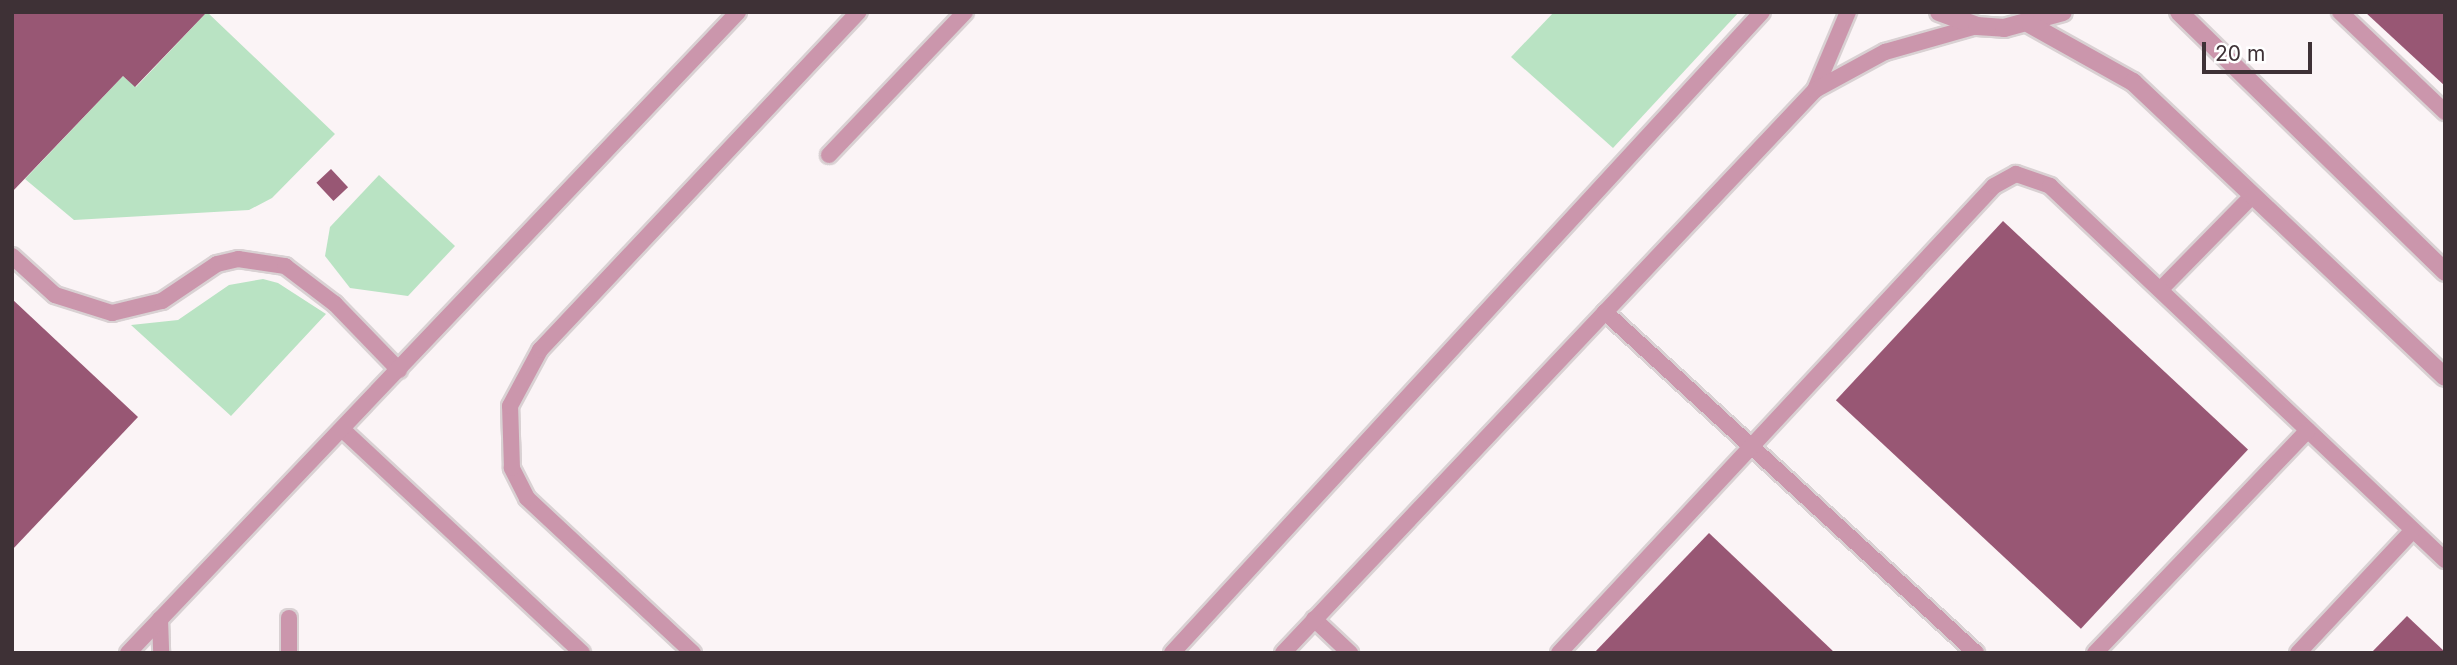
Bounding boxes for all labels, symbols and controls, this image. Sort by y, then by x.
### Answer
scale bar [2205,28,2315,72]
text: 20 m [2215,41,2265,66]

